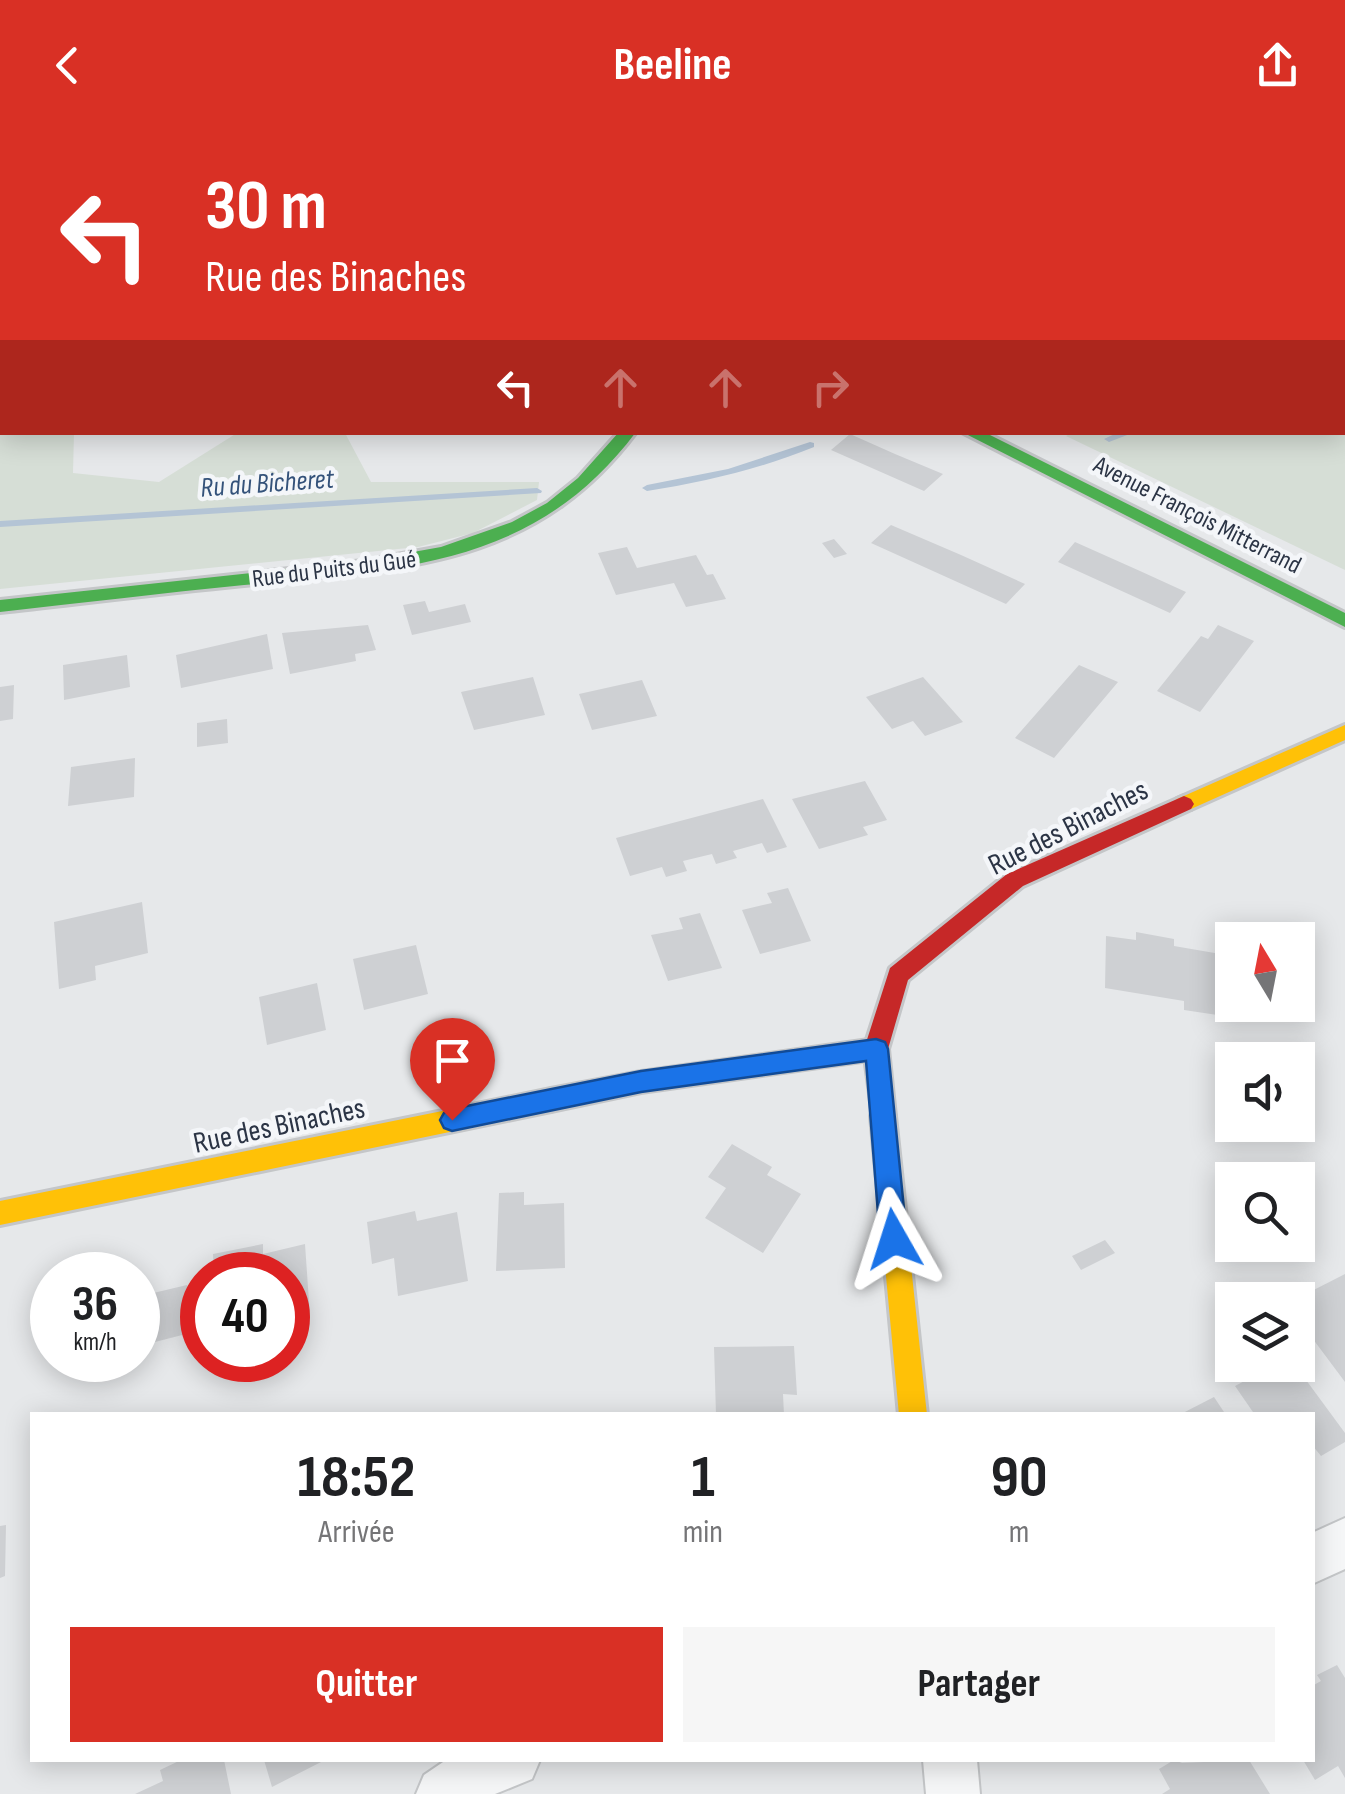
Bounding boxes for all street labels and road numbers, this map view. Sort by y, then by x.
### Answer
street label: Avenue François Mitterrand [1087,449,1306,581]
street label: Rue du Puits du Gué [251,544,418,595]
street label: Rue des Binaches [983,772,1154,884]
street label: Rue des Binaches [190,1090,368,1162]

